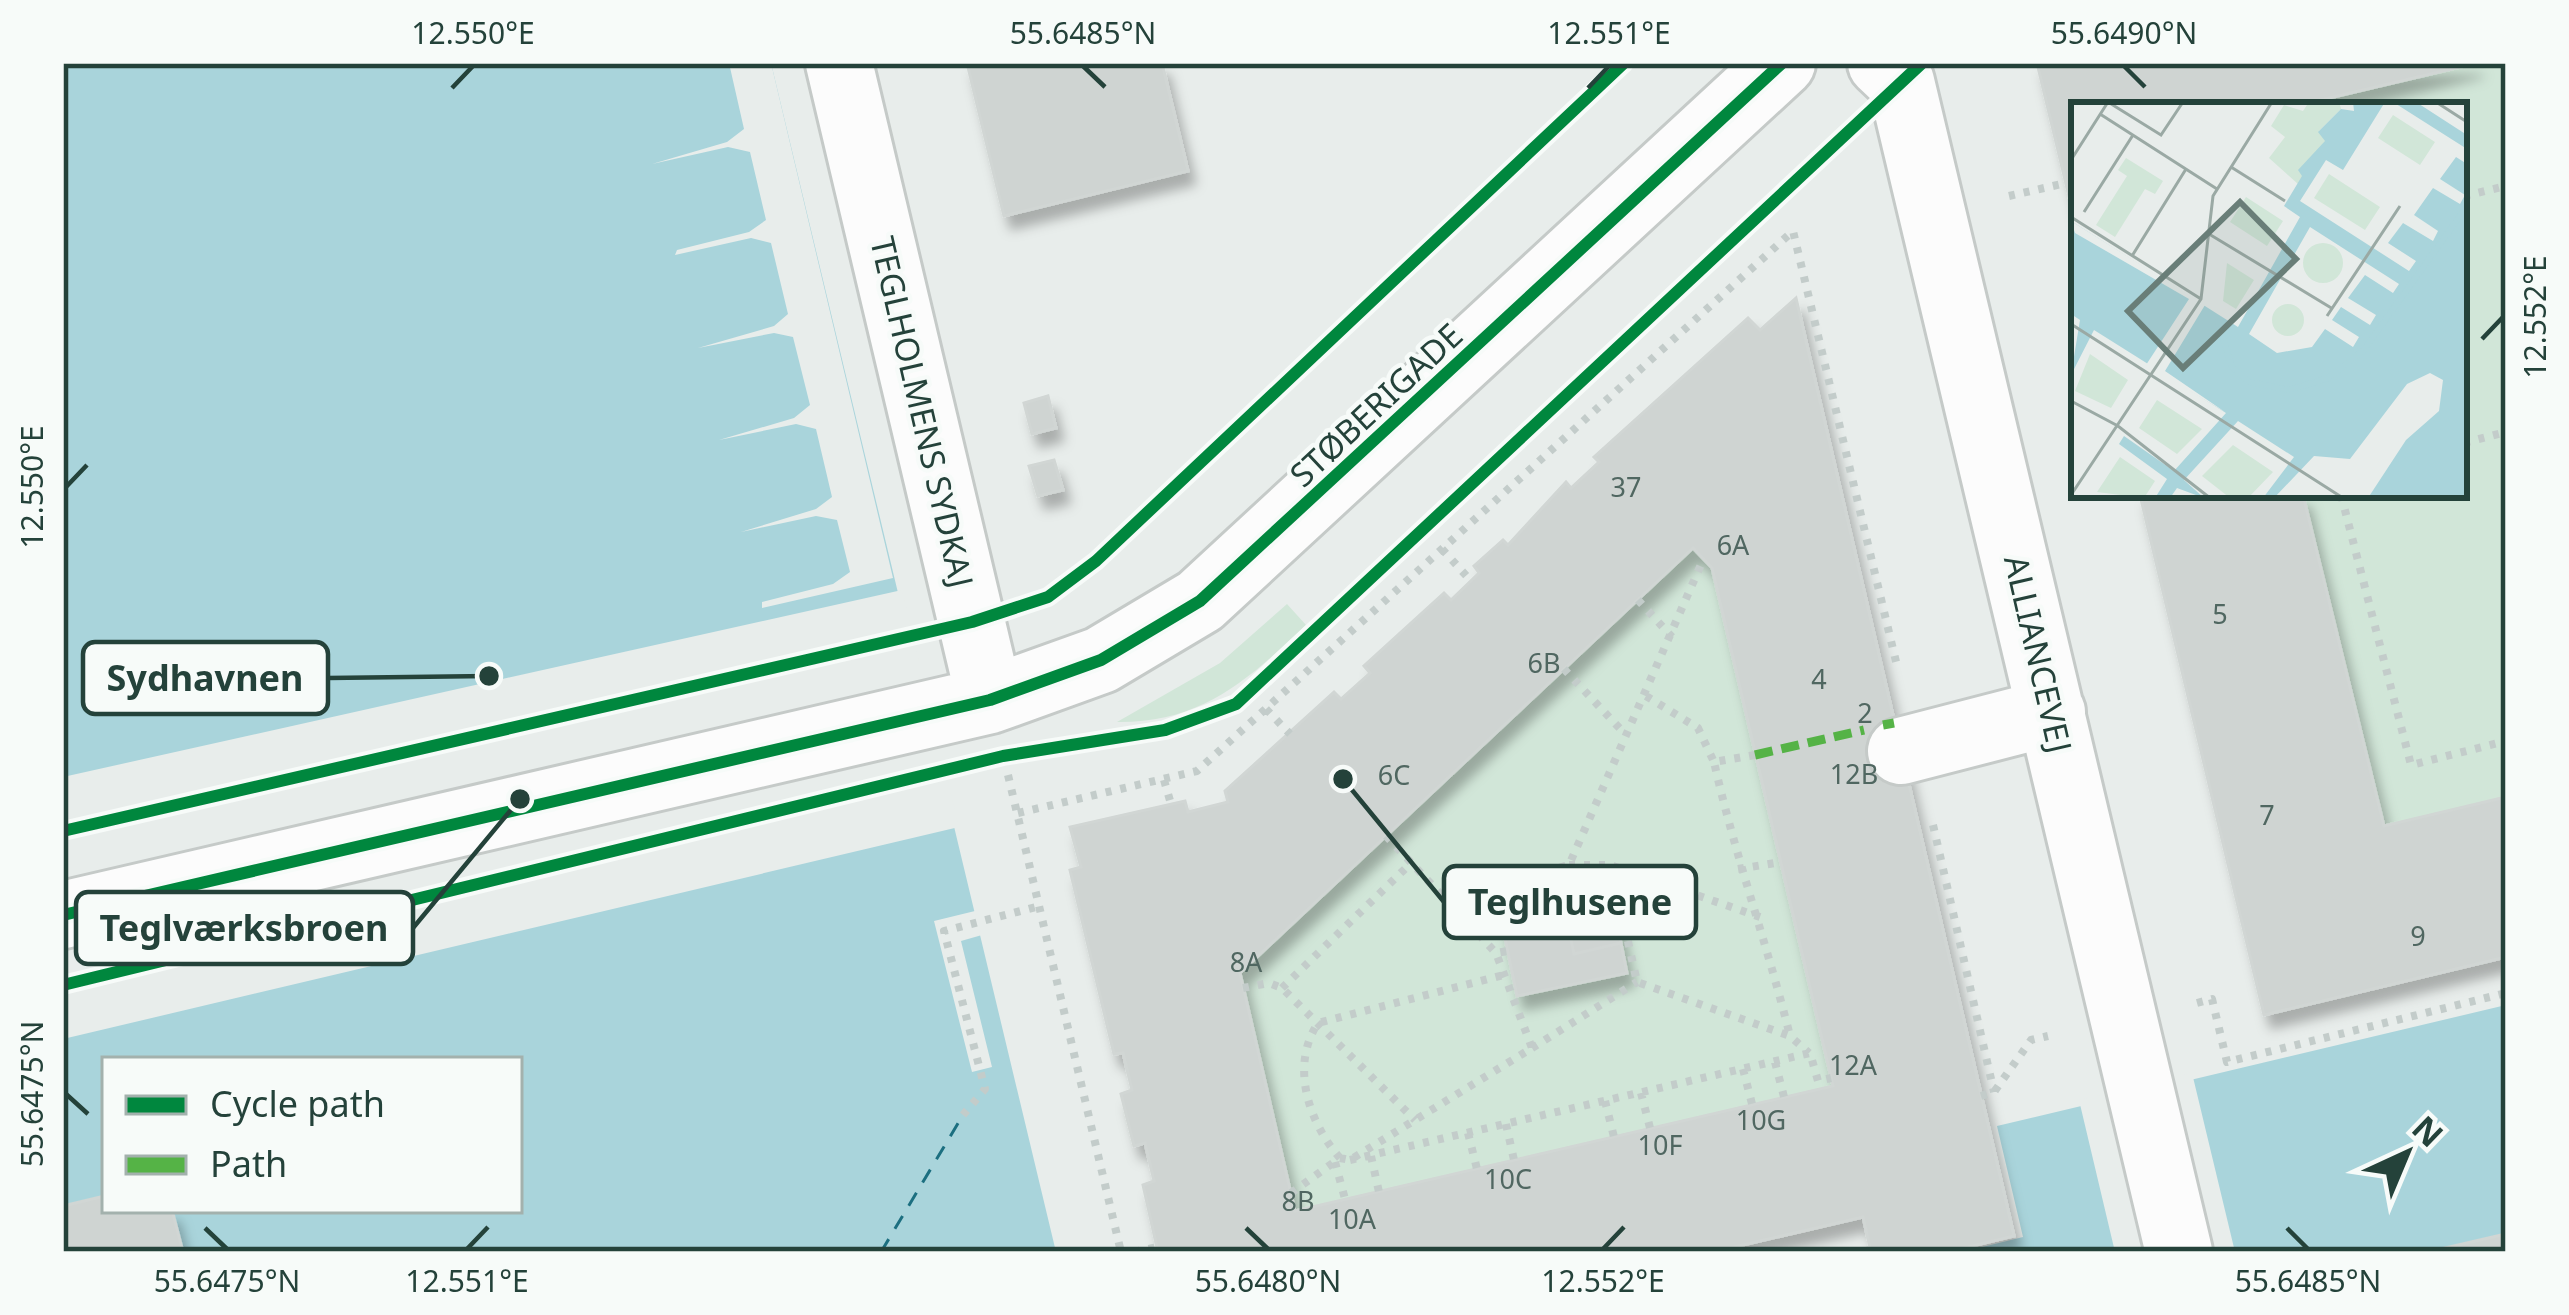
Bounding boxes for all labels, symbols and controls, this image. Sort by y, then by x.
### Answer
text: 12.550°E [411,12,535,53]
text: 55.6485°N [1010,12,1156,53]
text: 12.551°E [1547,12,1671,53]
text: 55.6490°N [2051,12,2197,53]
inset map [2071,102,2467,498]
street label: TEGLHOLMENS SYDKAJ [860,232,985,592]
text: 12.552°E [2514,255,2555,379]
street label: STØBERIGADE [1280,313,1472,496]
text: 12.550°E [11,425,52,549]
house number: 37 [1611,468,1641,505]
house number: 6A [1717,526,1750,563]
street label: ALLIANCEVEJ [1994,551,2083,757]
house number: 5 [2212,595,2228,632]
callout: Sydhavnen [83,642,328,714]
house number: 6B [1528,644,1561,681]
text: Sydhavnen [107,653,303,702]
house number: 4 [1811,660,1827,697]
house number: 2 [1857,694,1873,731]
house number: 12B [1830,755,1878,792]
house number: 6C [1378,756,1410,793]
house number: 7 [2259,796,2275,833]
callout: Teglhusene [1444,866,1696,938]
text: Teglhusene [1468,877,1672,926]
callout: Teglværksbroen [76,892,413,964]
text: Teglværksbroen [100,903,388,952]
house number: 9 [2410,917,2426,954]
house number: 8A [1230,943,1263,980]
text: 55.6475°N [11,1021,52,1167]
house number: 12A [1829,1046,1878,1083]
legend [102,1057,522,1213]
text: Cycle path [210,1079,385,1128]
north arrow [2347,1093,2467,1213]
house number: 10G [1736,1101,1786,1138]
text: N [2403,1106,2453,1157]
house number: 10F [1638,1126,1682,1163]
text: Path [210,1139,287,1188]
house number: 10C [1484,1160,1532,1197]
house number: 8B [1282,1182,1315,1219]
house number: 10A [1328,1200,1377,1237]
text: 55.6475°N [154,1260,300,1301]
text: 12.551°E [405,1260,529,1301]
text: 55.6480°N [1195,1260,1341,1301]
text: 12.552°E [1541,1260,1665,1301]
text: 55.6485°N [2235,1260,2381,1301]

